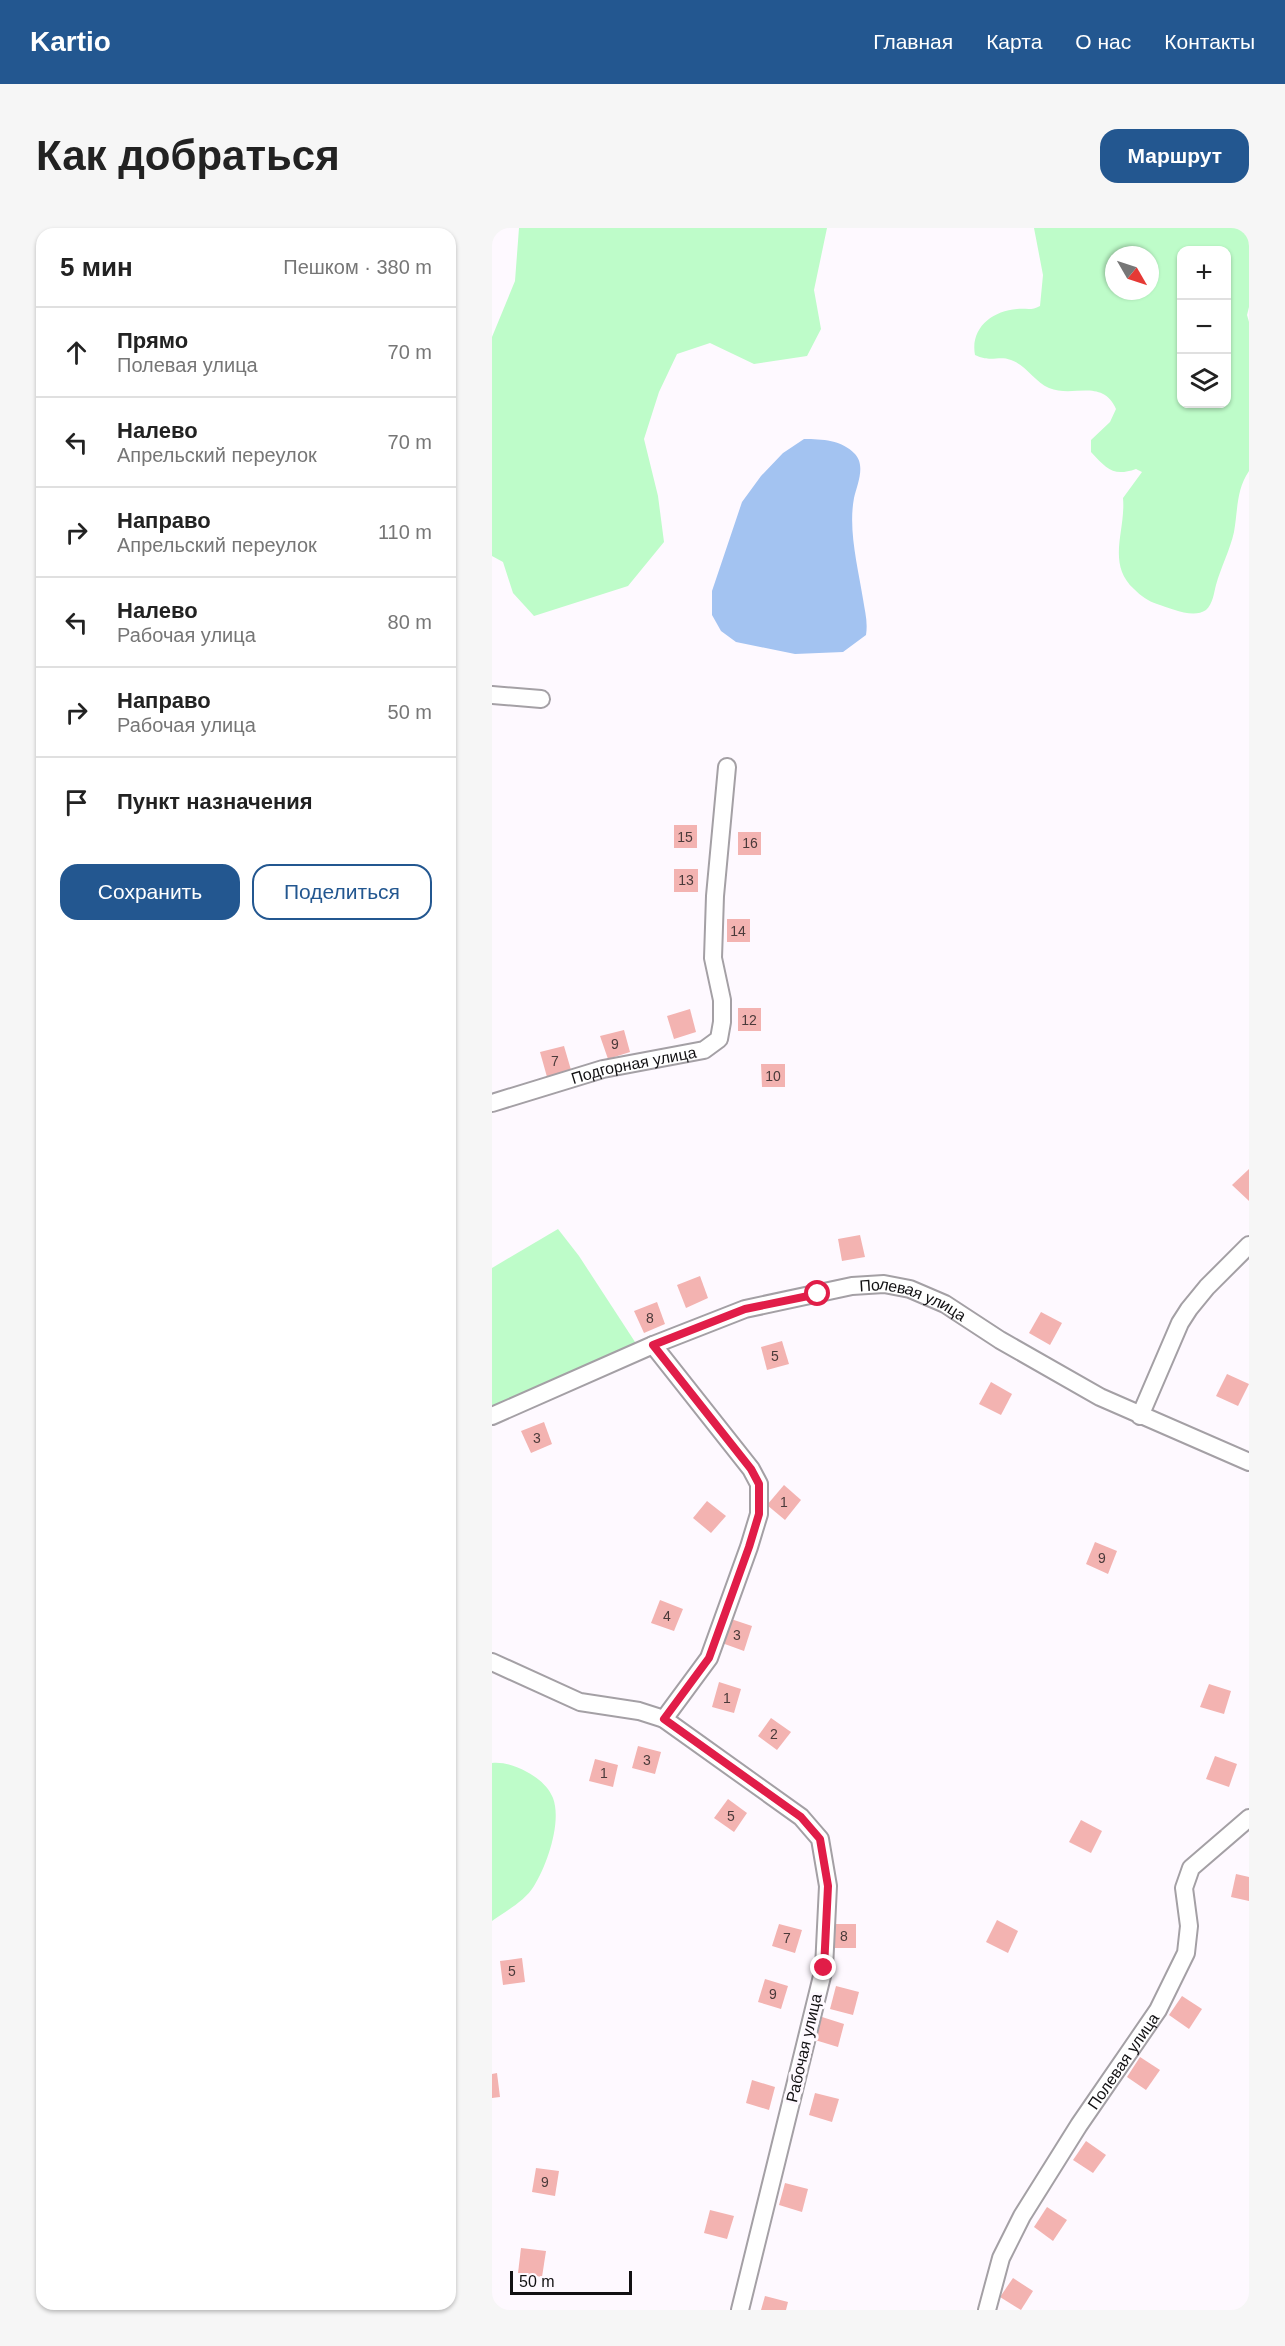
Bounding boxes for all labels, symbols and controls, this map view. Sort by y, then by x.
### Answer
text: Kartio [30,26,111,57]
text: Главная [873,30,953,53]
text: Карта [986,30,1042,53]
text: О нас [1075,30,1131,53]
text: Контакты [1164,30,1255,53]
button: Маршрут [1100,129,1249,183]
text: Как добраться [36,132,340,179]
north arrow [1105,246,1159,300]
map controls [1177,246,1231,408]
button: + [1177,246,1231,300]
text: 5 мин [60,252,133,282]
text: Пешком · 380 m [283,256,432,278]
button: − [1177,300,1231,354]
text: Прямо [117,328,188,353]
icon: ahead [60,336,93,369]
text: 70 m [388,341,432,363]
text: Полевая улица [117,354,258,376]
button: layers [1177,354,1231,408]
text: Налево [117,418,198,443]
icon: left [60,426,93,459]
text: 70 m [388,431,432,453]
text: Апрельский переулок [117,444,317,466]
text: Направо [117,508,211,533]
icon: right [60,516,93,549]
text: 110 m [378,521,432,543]
text: Апрельский переулок [117,534,317,556]
text: Налево [117,598,198,623]
icon: left [60,606,93,639]
text: 80 m [388,611,432,633]
text: Рабочая улица [117,624,256,646]
text: Направо [117,688,211,713]
icon: right [60,696,93,729]
text: 50 m [388,701,432,723]
text: Рабочая улица [117,714,256,736]
icon: arrive [60,786,93,819]
text: Пункт назначения [117,789,313,814]
house number: 15 [677,829,693,845]
house number: 16 [742,835,758,851]
button: Сохранить [60,864,240,920]
button: Поделиться [252,864,432,920]
house number: 13 [678,872,694,888]
house number: 14 [730,923,746,939]
house number: 12 [741,1012,757,1028]
house number: 9 [611,1036,619,1052]
street label: Подгорная улица [569,1043,698,1087]
house number: 7 [551,1053,559,1069]
house number: 10 [765,1068,781,1084]
street label: Полевая улица [859,1275,969,1324]
route start [804,1280,830,1306]
house number: 8 [646,1310,654,1326]
house number: 5 [771,1348,779,1364]
house number: 3 [533,1430,541,1446]
house number: 1 [780,1494,788,1510]
house number: 9 [1098,1550,1106,1566]
house number: 4 [663,1608,671,1624]
house number: 3 [733,1627,741,1643]
house number: 1 [723,1690,731,1706]
house number: 2 [770,1726,778,1742]
house number: 3 [643,1752,651,1768]
house number: 1 [600,1765,608,1781]
house number: 5 [727,1808,735,1824]
house number: 8 [840,1928,848,1944]
house number: 7 [783,1930,791,1946]
route end [810,1954,836,1980]
house number: 5 [508,1963,516,1979]
house number: 9 [769,1986,777,2002]
street label: Рабочая улица [783,1992,825,2104]
street label: Полевая улица [1084,2010,1162,2112]
house number: 9 [541,2174,549,2190]
scale bar [510,2268,632,2296]
text: 50 m [519,2273,555,2290]

